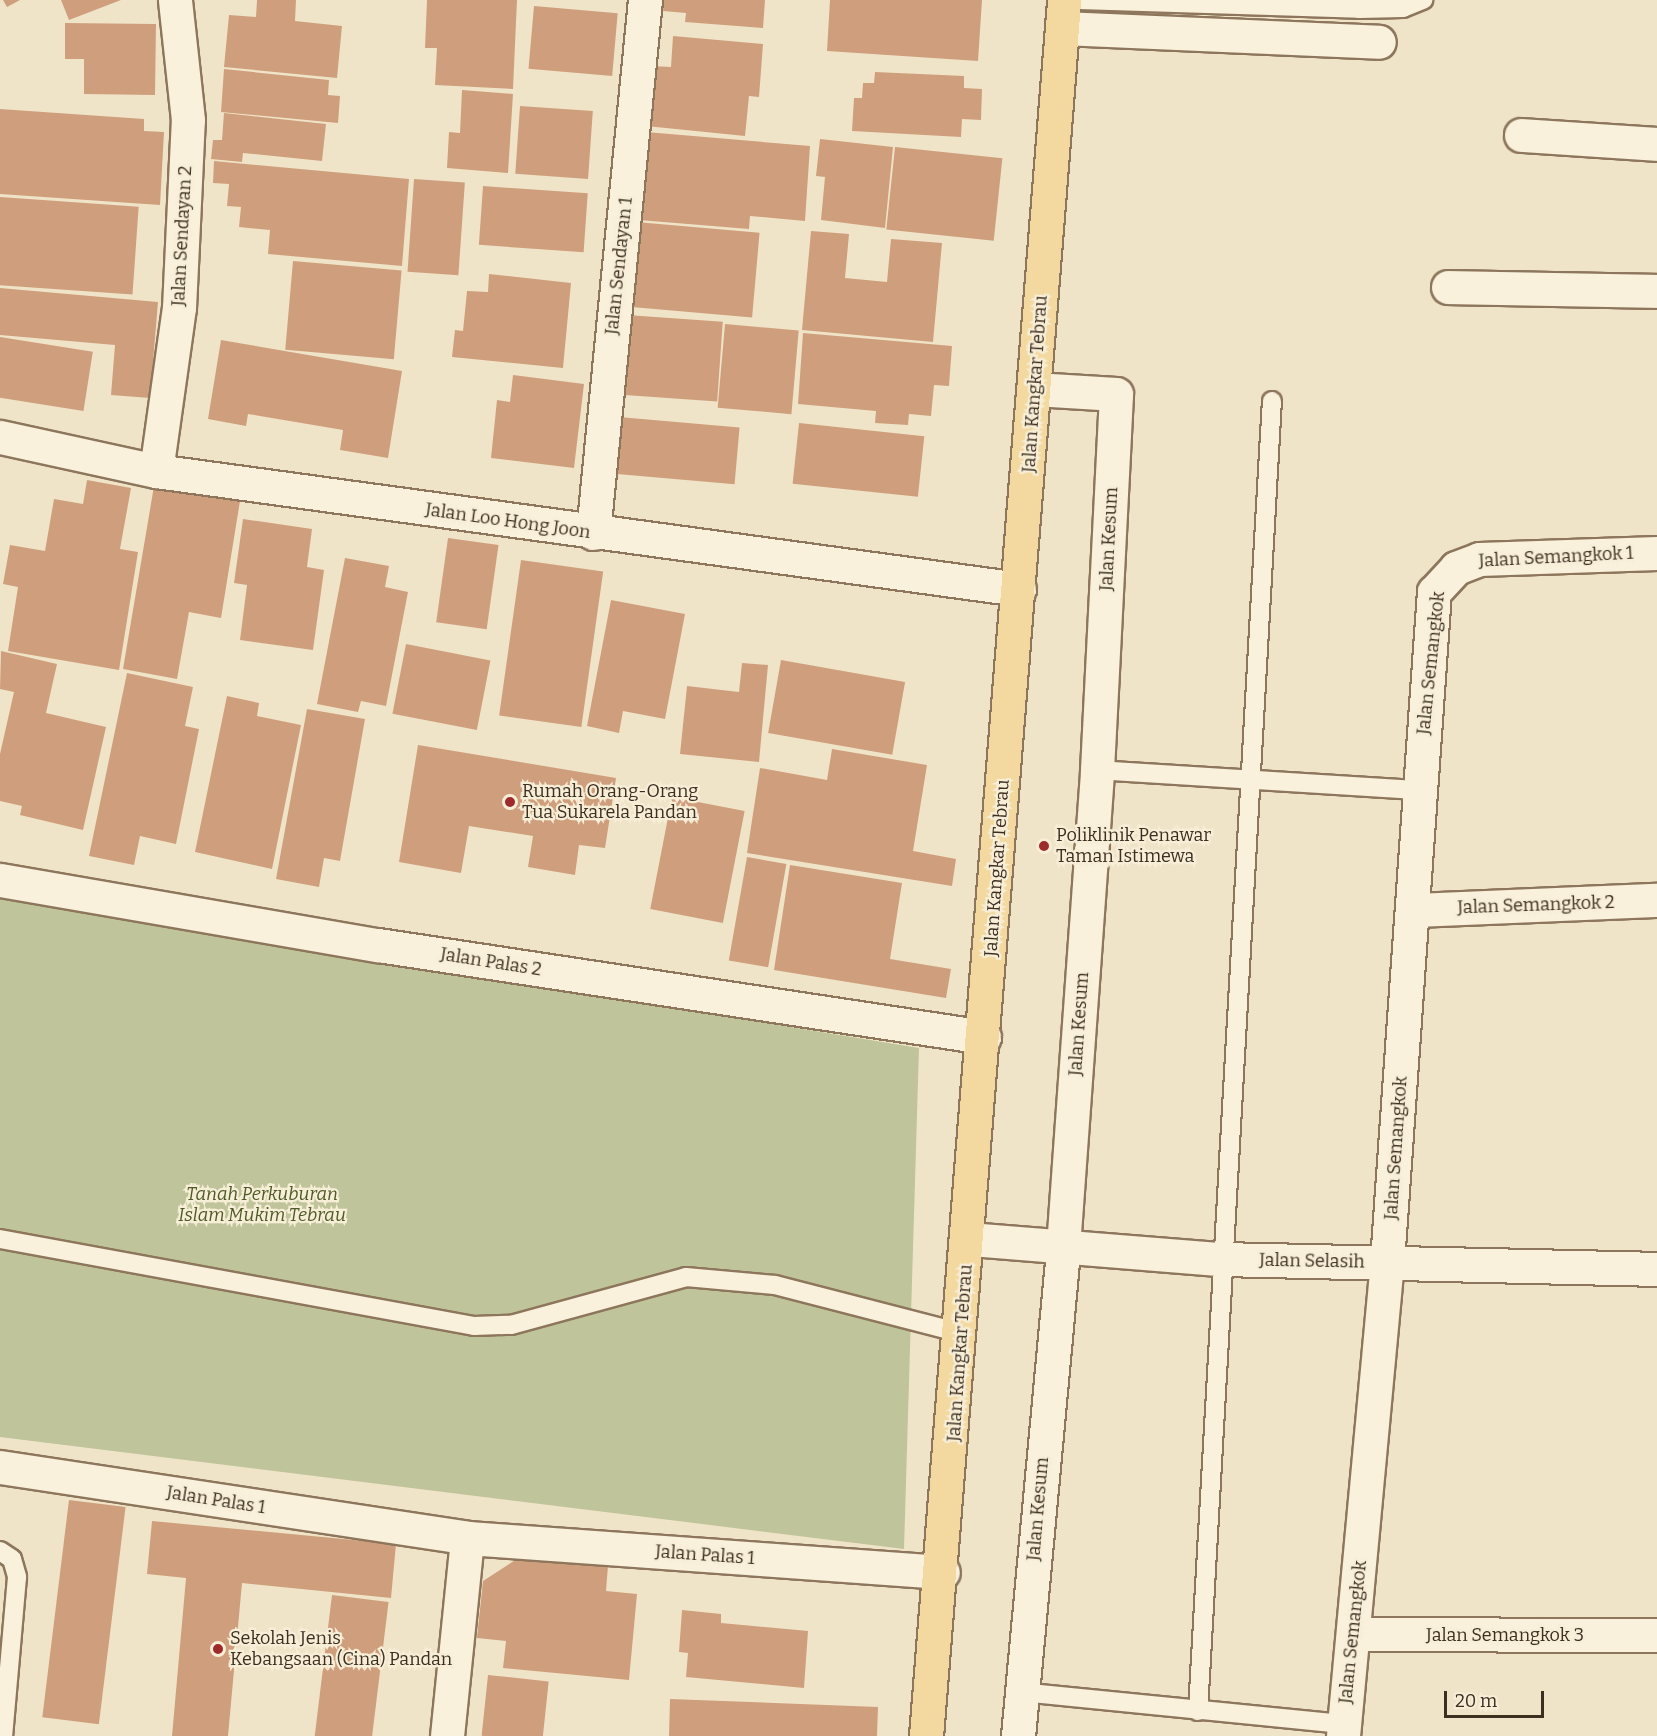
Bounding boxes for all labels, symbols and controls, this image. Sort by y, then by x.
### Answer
street label: Jalan Sendayan 2 [168,165,196,307]
street label: Jalan Sendayan 1 [601,196,637,336]
street label: Jalan Kangkar Tebrau [1018,295,1052,473]
street label: Jalan Kesum [1095,487,1123,591]
street label: Jalan Loo Hong Joon [424,499,592,543]
street label: Jalan Semangkok 1 [1478,542,1634,572]
street label: Jalan Semangkok [1413,590,1449,736]
street label: Jalan Kangkar Tebrau [980,779,1014,957]
place label: Rumah Orang-Orang Tua Sukarela Pandan [522,781,698,824]
marker: Rumah Orang-Orang Tua Sukarela Pandan [503,795,517,809]
place label: Poliklinik Penawar Taman Istimewa [1056,825,1211,868]
marker: Poliklinik Penawar Taman Istimewa [1037,839,1051,853]
street label: Jalan Semangkok 2 [1457,891,1615,919]
street label: Jalan Palas 2 [439,943,543,981]
street label: Jalan Kesum [1065,971,1093,1077]
street label: Jalan Semangkok [1380,1075,1412,1221]
park label: Tanah Perkuburan Islam Mukim Tebrau [178,1184,346,1226]
street label: Jalan Selasih [1259,1249,1365,1273]
street label: Jalan Kangkar Tebrau [943,1264,977,1442]
street label: Jalan Kesum [1023,1456,1053,1562]
street label: Jalan Palas 1 [165,1482,267,1518]
street label: Jalan Palas 1 [655,1541,755,1569]
street label: Jalan Semangkok [1335,1559,1371,1705]
street label: Jalan Semangkok 3 [1426,1624,1584,1646]
place label: Sekolah Jenis Kebangsaan (Cina) Pandan [230,1628,452,1670]
marker: Sekolah Jenis Kebangsaan (Cina) Pandan [211,1642,225,1656]
scale bar [1447,1679,1548,1717]
text: 20 m [1455,1690,1497,1712]

